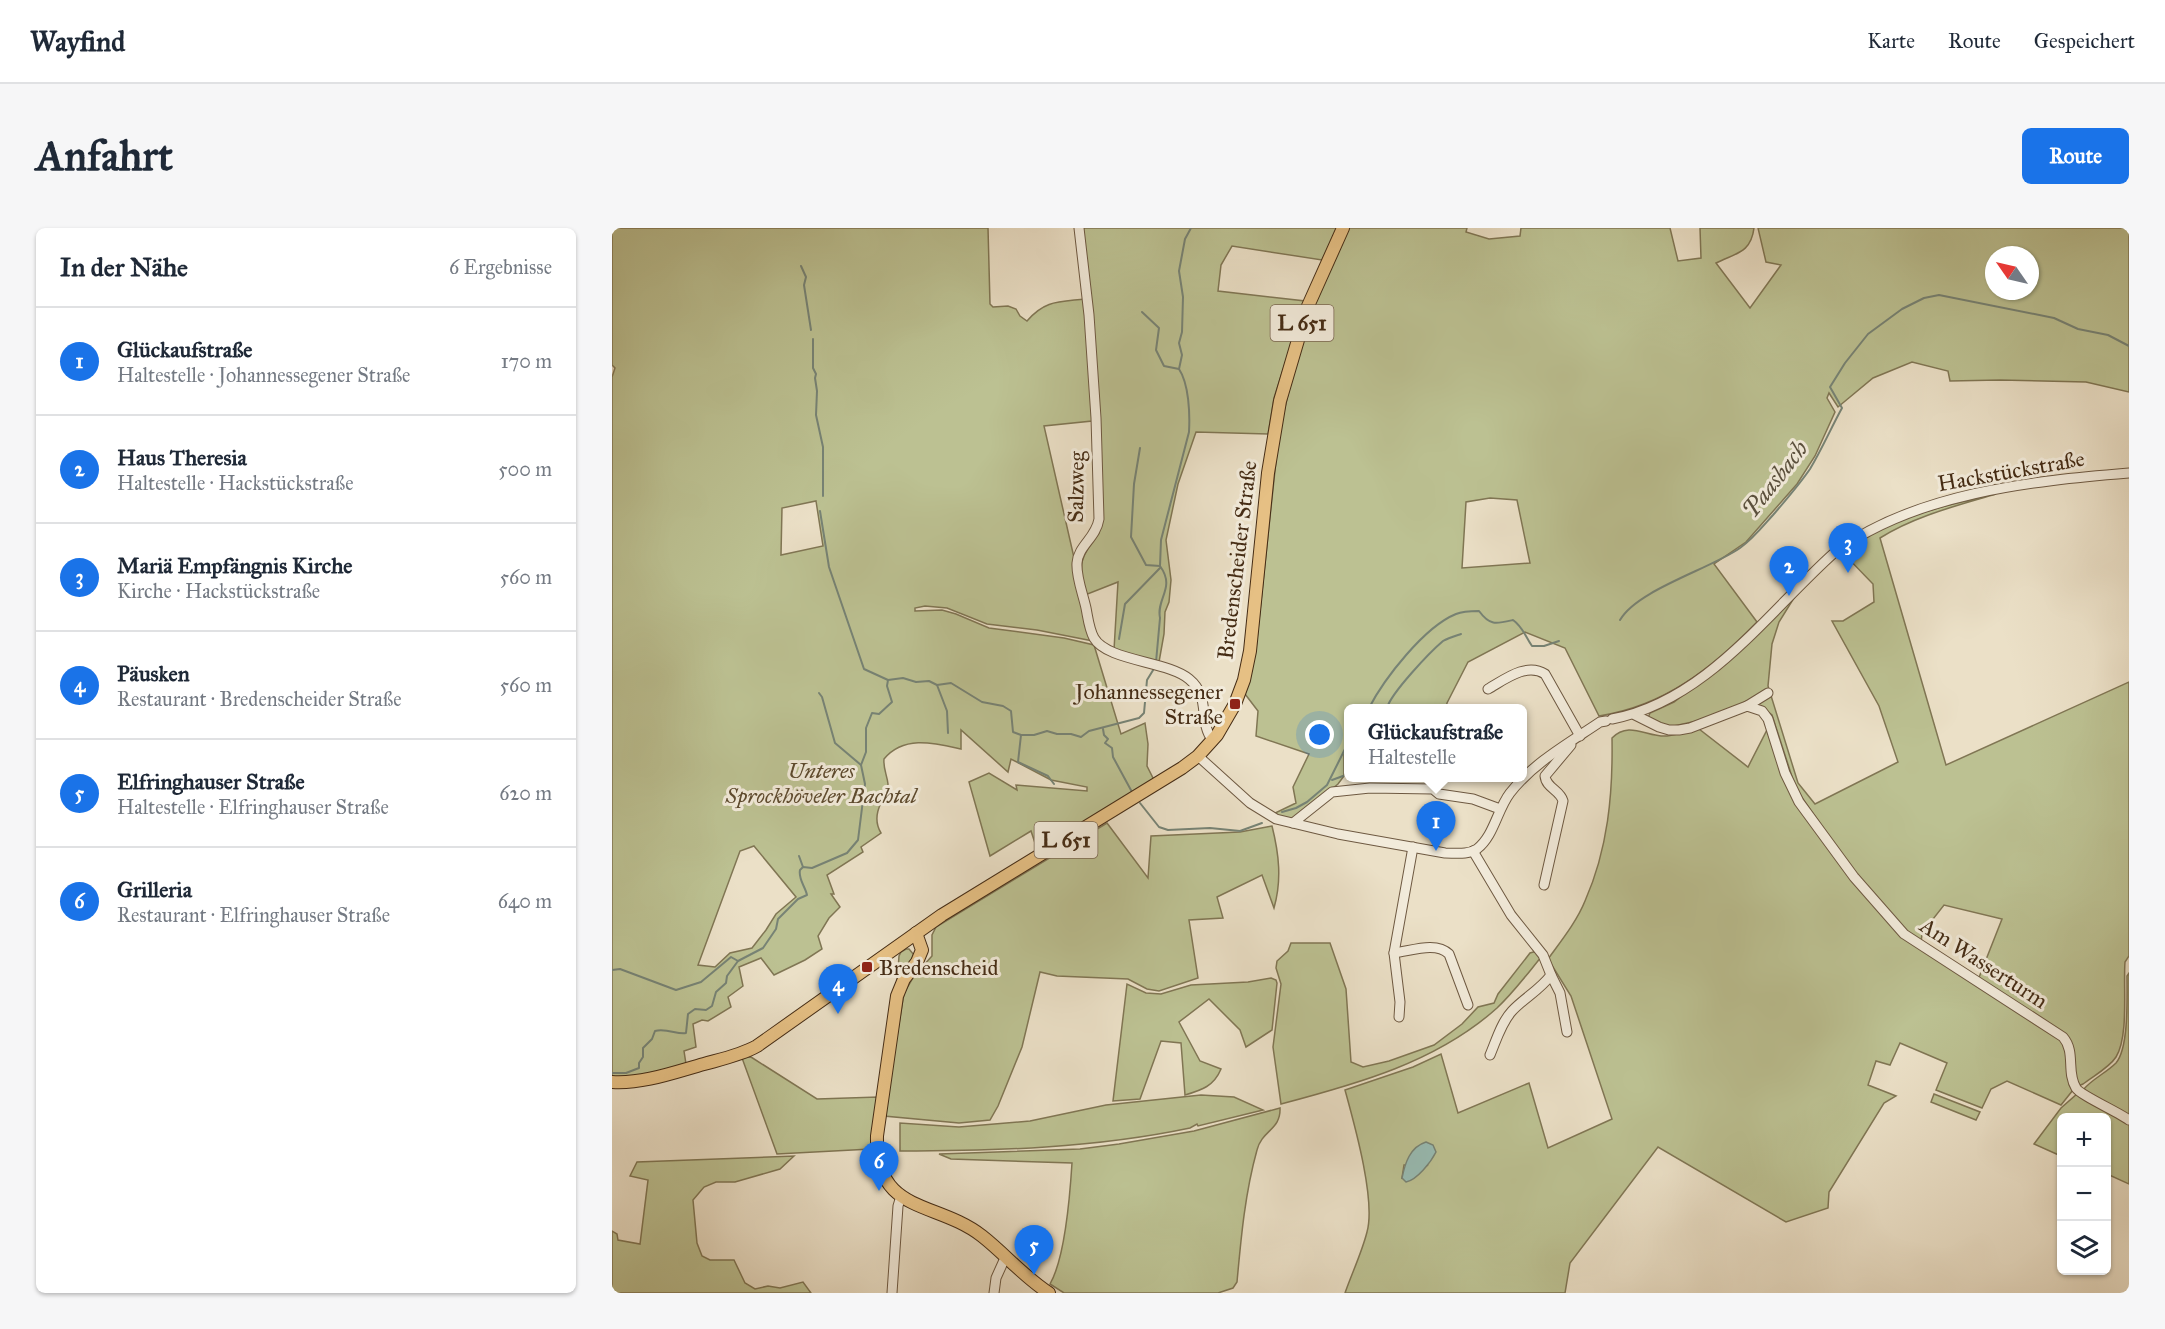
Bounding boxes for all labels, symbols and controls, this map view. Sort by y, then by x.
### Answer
text: Wayfind [30,24,125,59]
text: Karte [1867,28,1915,54]
text: Route [1948,28,2001,54]
text: Gespeichert [2034,28,2135,54]
button: Route [2022,128,2129,184]
text: Anfahrt [36,130,173,182]
north arrow [1985,246,2039,300]
text: In der Nähe [60,251,188,283]
text: 6 Ergebnisse [449,255,552,279]
road number: L 651 [1270,305,1334,341]
text: Glückaufstraße [117,336,252,363]
text: 1 [76,349,83,373]
text: 170 m [501,349,552,373]
text: Haltestelle · Johannessegener Straße [117,363,410,387]
water label: Paasbach [1736,434,1815,524]
text: Haus Theresia [117,444,247,471]
street label: Hackstückstraße [1935,445,2087,497]
street label: Salzweg [1062,450,1090,523]
text: 2 [75,457,84,481]
text: 500 m [498,457,552,481]
street label: Bredenscheider Straße [1211,459,1263,661]
text: Haltestelle · Hackstückstraße [117,471,354,495]
pin: 3 [1828,524,1868,573]
pin: 2 [1770,546,1808,596]
text: Mariä Empfängnis Kirche [117,552,352,579]
text: 3 [76,565,84,589]
text: 560 m [500,565,552,589]
text: Kirche · Hackstückstraße [117,579,320,603]
text: Päusken [117,660,190,687]
text: 4 [74,673,85,697]
text: 560 m [500,673,552,697]
place label: Johannessegener Straße [1073,678,1224,730]
text: Restaurant · Bredenscheider Straße [117,687,401,711]
marker: Johannessegener Straße [1228,697,1242,711]
popup [1344,704,1527,782]
text: Glückaufstraße [1368,718,1503,745]
your location [1305,720,1334,749]
text: Haltestelle [1368,745,1456,769]
park label: Unteres Sprockhöveler Bachtal [724,757,919,809]
text: Elfringhauser Straße [117,768,305,795]
text: 5 [75,781,84,805]
text: 620 m [499,781,552,805]
text: Haltestelle · Elfringhauser Straße [117,795,389,819]
pin: 1 [1416,802,1456,851]
road number: L 651 [1034,822,1098,858]
text: Grilleria [117,876,192,903]
text: 6 [74,889,85,913]
text: 640 m [498,889,552,913]
text: Restaurant · Elfringhauser Straße [117,903,390,927]
street label: Am Wasserturm [1914,911,2053,1015]
place label: Bredenscheid [879,954,998,981]
marker: Bredenscheid [860,960,874,974]
pin: 4 [818,964,858,1014]
map controls [2057,1113,2111,1275]
button: + [2057,1113,2111,1167]
pin: 6 [860,1142,898,1191]
button: − [2057,1167,2111,1221]
button: layers [2057,1221,2111,1275]
pin: 5 [1014,1226,1054,1275]

